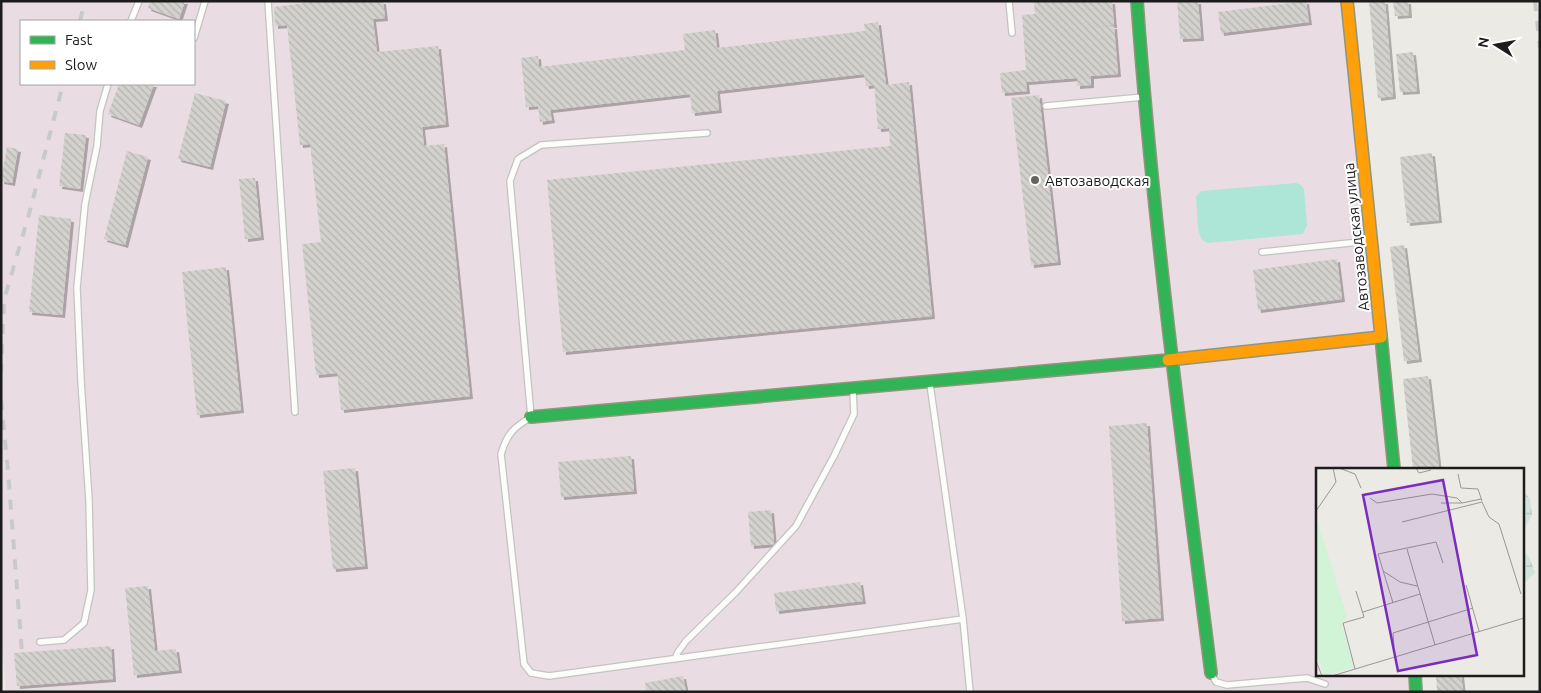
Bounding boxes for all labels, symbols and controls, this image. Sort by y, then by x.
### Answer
legend [20,20,195,85]
north arrow [1471,20,1521,70]
text: Fast [65,31,93,48]
text: N [1474,36,1492,49]
text: Slow [65,56,98,73]
street label: Автозаводская улица [1340,162,1372,312]
place label: Автозаводская [1045,172,1150,189]
marker: Автозаводская [1029,174,1041,186]
inset map [1316,468,1524,676]

